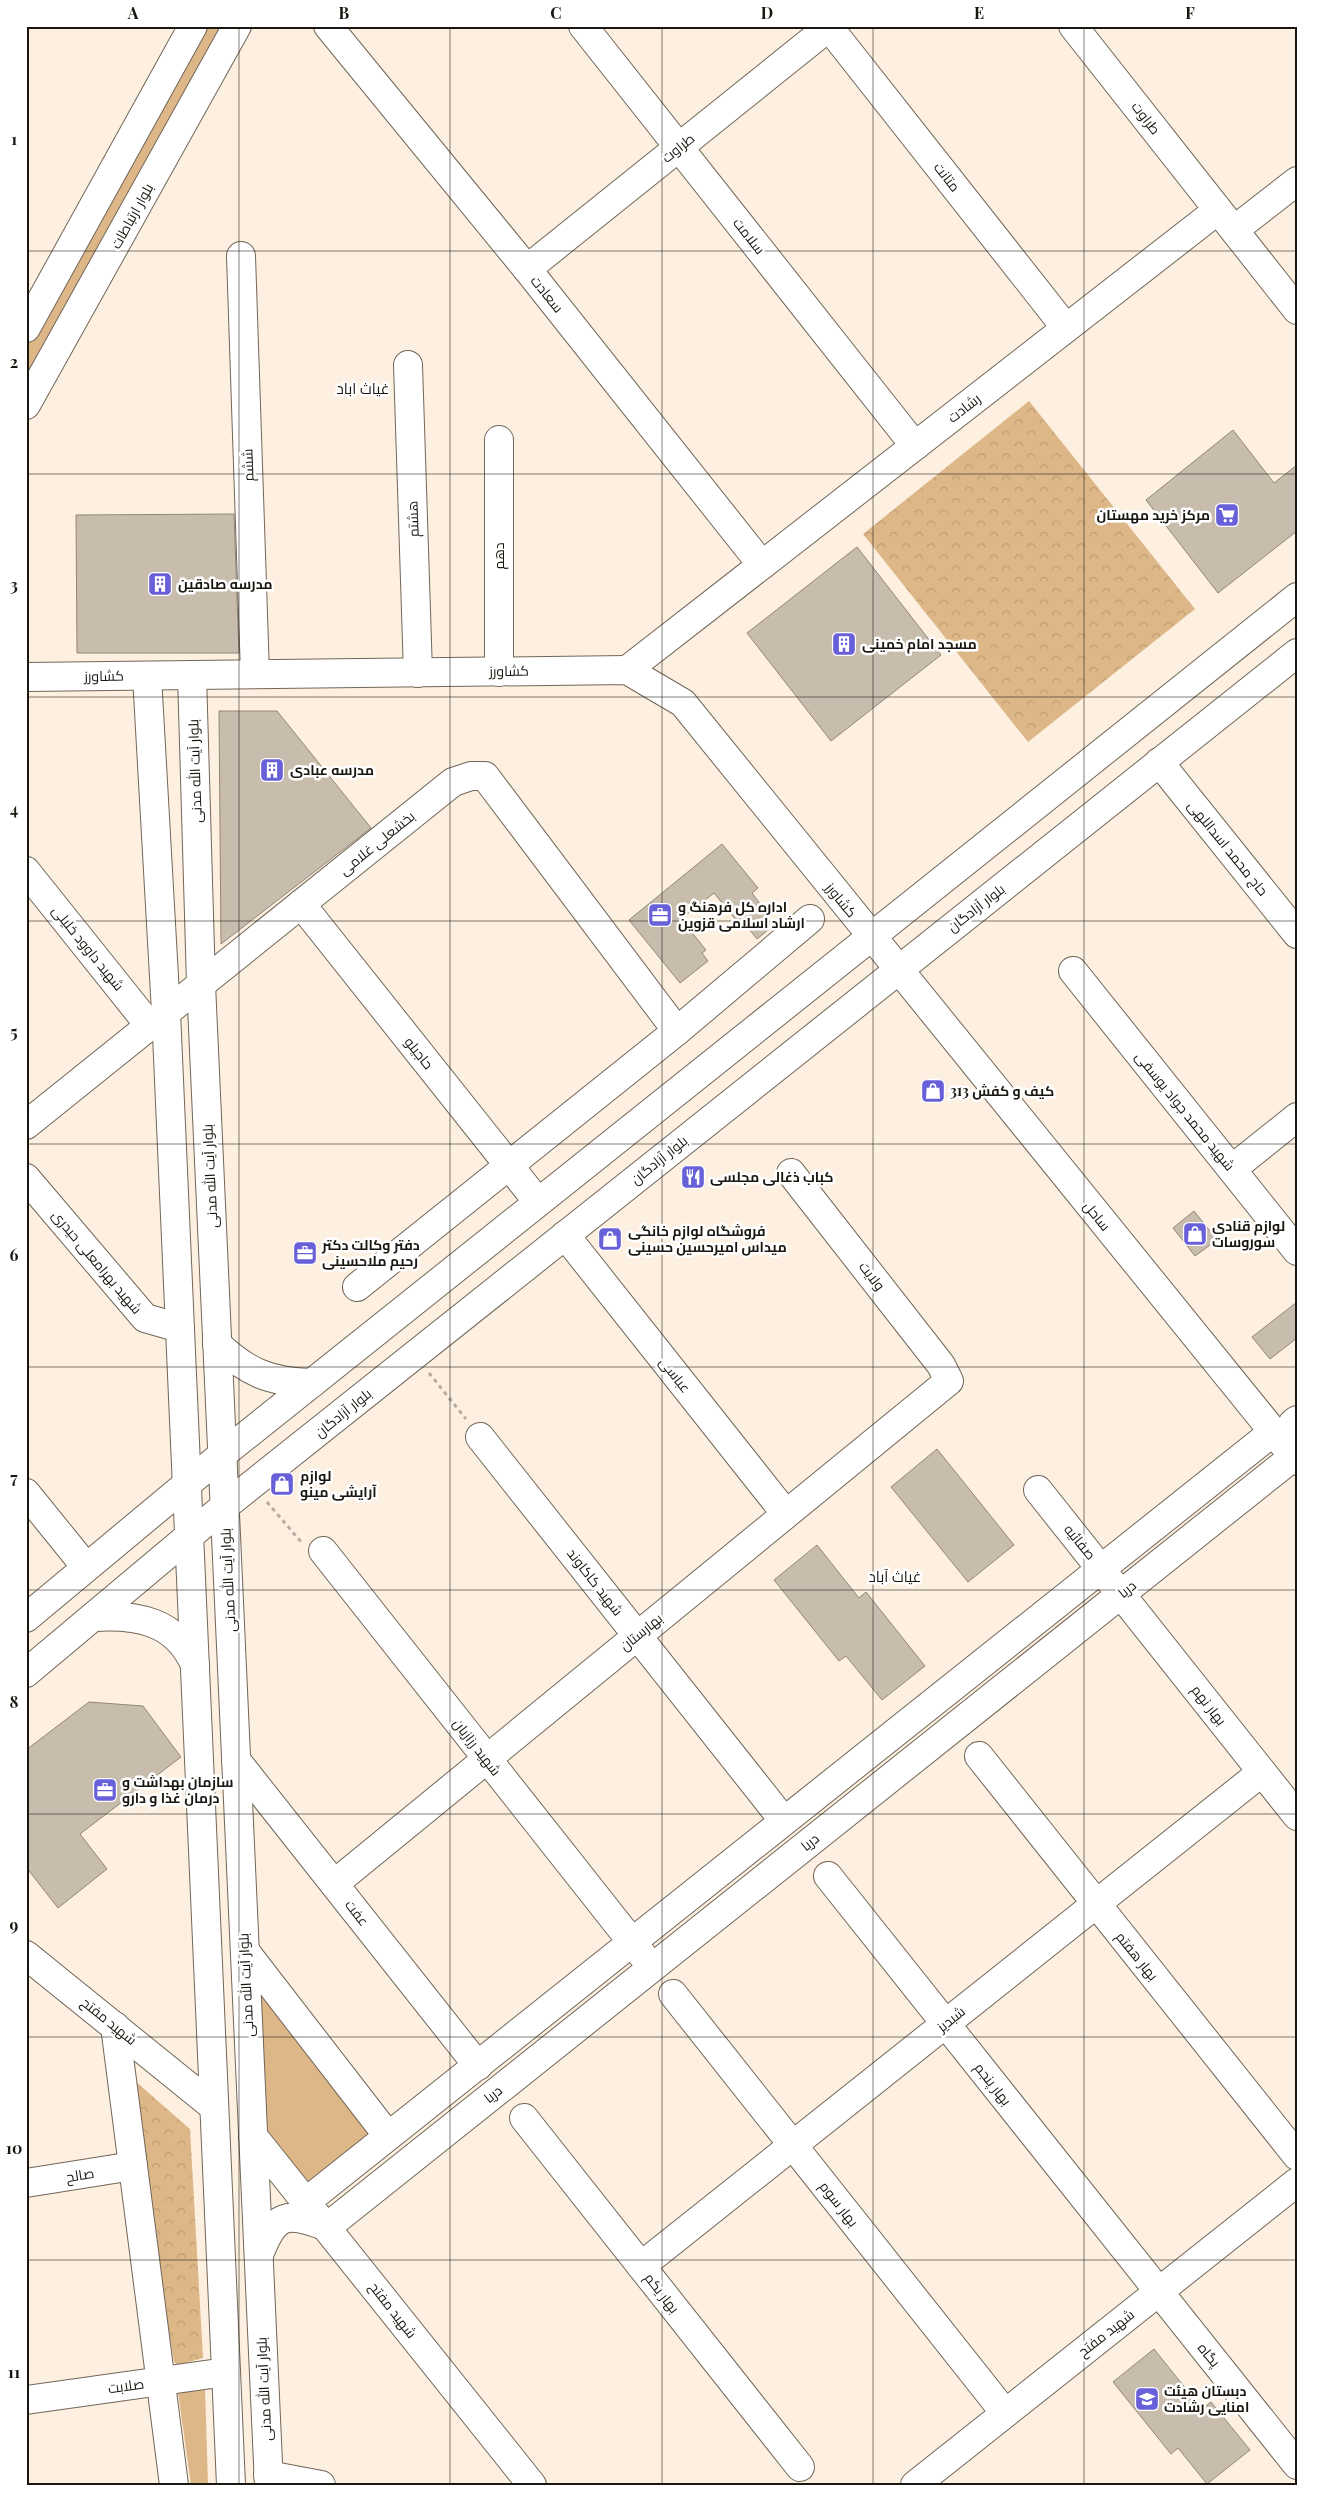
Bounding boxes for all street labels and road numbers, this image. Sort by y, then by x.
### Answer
street label: طراوت [1127,97,1165,138]
street label: طراوت [657,129,698,167]
street label: متانت [930,158,965,195]
street label: بلوار ارتباطات [106,180,157,252]
street label: سلامت [729,214,770,258]
street label: سعادت [527,271,568,316]
street label: رشادت [943,389,984,427]
street label: ششم [237,448,259,482]
street label: هشتم [402,500,424,538]
street label: دهم [489,542,509,570]
street label: کشاورز [488,661,529,680]
street label: کشاورز [83,666,124,685]
street label: بلوار آیت الله مدنی [183,719,206,823]
street label: حاج محمد اسداللهی [1184,796,1273,899]
street label: بخشعلی غلامی [335,806,419,879]
street label: کشاورز [821,877,861,921]
street label: بلوار آزادگان [943,879,1008,936]
street label: شهید داوود خلیلی [48,901,129,994]
street label: حاجیلو [401,1033,438,1073]
street label: شهید محمد جواد یوسفی [1131,1047,1239,1174]
street label: بلوار آیت الله مدنی [197,1124,222,1228]
street label: بلوار آزادگان [626,1131,691,1188]
street label: ساحل [1080,1197,1115,1235]
street label: شهید بهرامعلی حیدری [48,1206,147,1318]
street label: ولایت [855,1257,890,1294]
street label: عباسی [655,1353,695,1396]
street label: بلوار آزادگان [310,1384,375,1441]
street label: صفائیه [1060,1520,1101,1563]
street label: بلوار آیت الله مدنی [215,1528,240,1632]
street label: شهید کاکاوند [563,1544,628,1619]
street label: دریا [1114,1575,1140,1602]
street label: بهارستان [615,1609,666,1655]
street label: بهار نهم [1187,1681,1231,1729]
street label: شهید رزازیان [449,1714,506,1779]
street label: دریا [797,1828,823,1855]
street label: عفت [341,1896,374,1930]
street label: بهار هفتم [1111,1927,1163,1985]
street label: بلوار آیت الله مدنی [233,1933,258,2037]
street label: شهید مفتح [77,1992,141,2049]
street label: شبدیز [932,2001,969,2036]
street label: بهار پنجم [970,2058,1016,2110]
street label: دریا [480,2080,506,2107]
street label: صالح [64,2163,95,2186]
street label: بهار سوم [815,2177,863,2231]
street label: بهار یکم [640,2269,684,2317]
street label: شهید مفتح [365,2278,421,2342]
street label: شهید مفتح [1074,2305,1138,2361]
street label: بلوار آیت الله مدنی [251,2337,276,2441]
street label: پگاه [1193,2339,1225,2372]
street label: صلابت [107,2374,145,2397]

